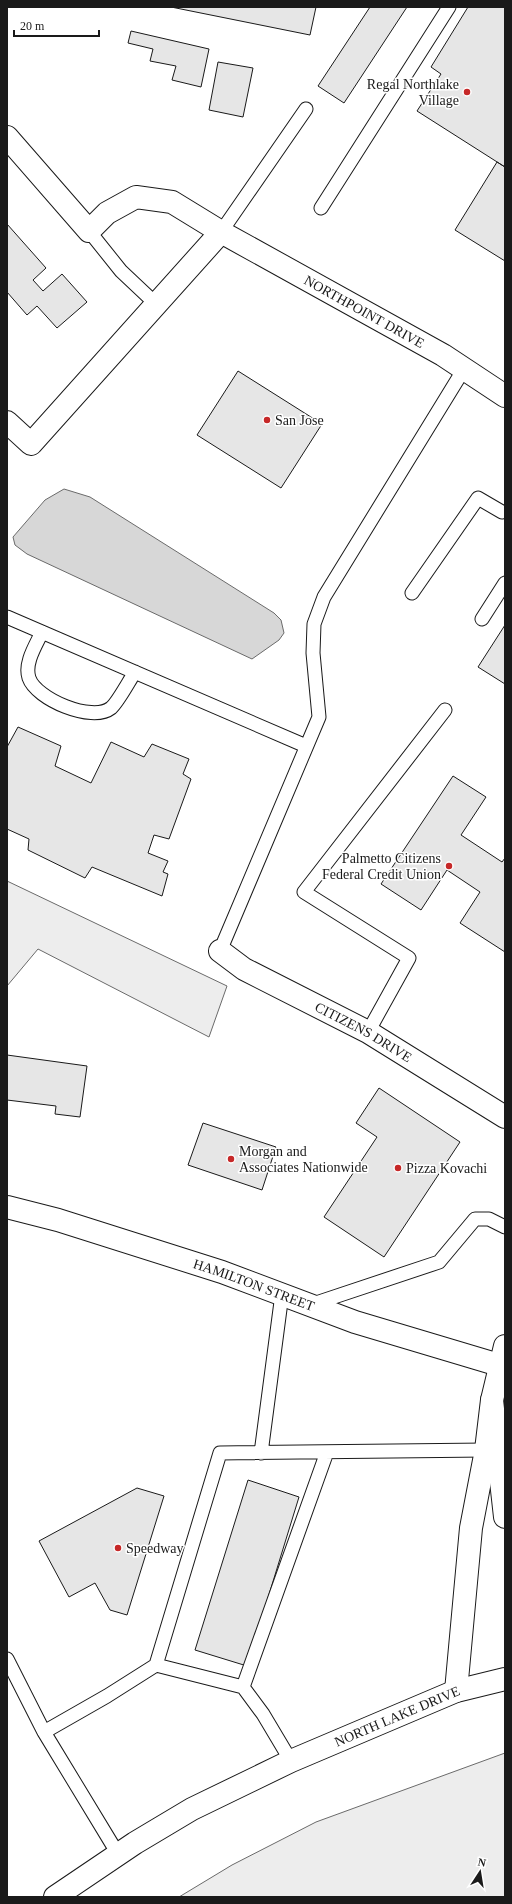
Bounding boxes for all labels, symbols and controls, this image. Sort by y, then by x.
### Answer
scale bar [14,12,99,38]
text: 20 m [20,19,45,33]
place label: Regal Northlake Village [367,77,459,108]
marker: Regal Northlake Village [462,87,472,97]
street label: NORTHPOINT DRIVE [302,272,427,351]
place label: San Jose [275,413,324,428]
marker: San Jose [262,415,272,425]
place label: Palmetto Citizens Federal Credit Union [322,851,441,882]
marker: Palmetto Citizens Federal Credit Union [444,861,454,871]
street label: CITIZENS DRIVE [313,999,415,1065]
place label: Morgan and Associates Nationwide [239,1144,368,1175]
marker: Morgan and Associates Nationwide [226,1154,236,1164]
place label: Pizza Kovachi [406,1161,487,1176]
marker: Pizza Kovachi [393,1163,403,1173]
street label: HAMILTON STREET [191,1256,317,1314]
place label: Speedway [126,1541,184,1556]
marker: Speedway [113,1543,123,1553]
street label: NORTH LAKE DRIVE [332,1683,462,1749]
north arrow [460,1852,500,1892]
text: N [477,1856,487,1869]

